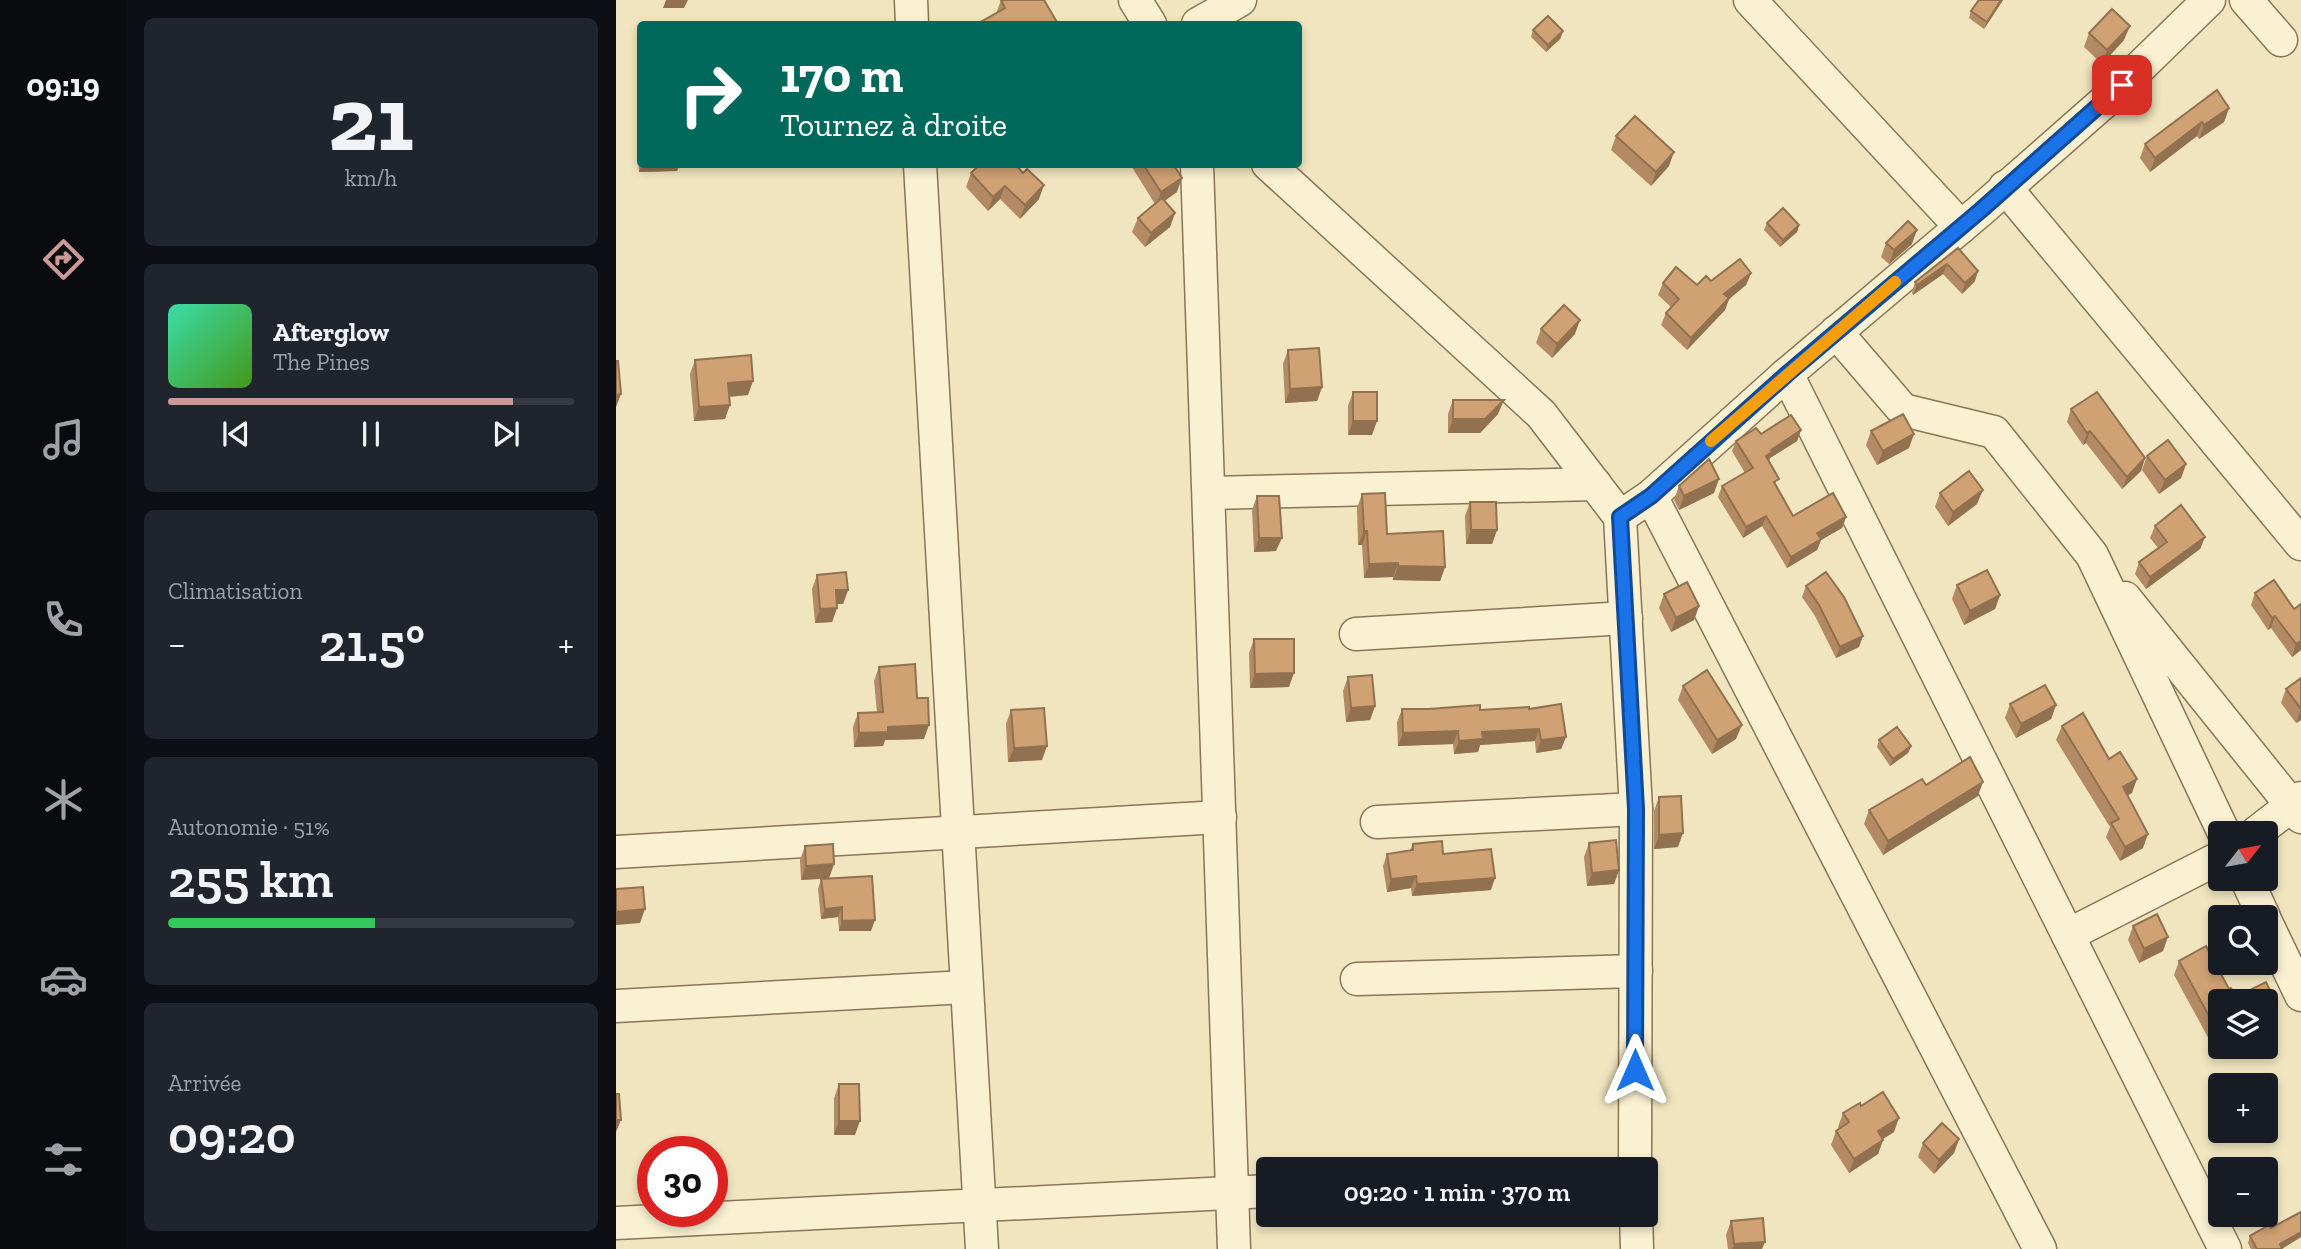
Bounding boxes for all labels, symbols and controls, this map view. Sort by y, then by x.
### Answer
text: 170 m [780,46,903,105]
icon: right [665,49,756,140]
pin [2092,55,2152,115]
text: 21 [328,64,414,173]
text: 09:19 [26,66,100,104]
icon: arrive [2103,66,2141,104]
text: Tournez à droite [780,106,1007,144]
text: km/h [345,164,397,192]
icon: directions [39,235,88,284]
text: Afterglow [273,316,389,348]
text: The Pines [273,348,370,376]
icon: music [39,415,88,464]
icon: previous [217,415,255,453]
icon: pause [352,415,390,453]
icon: next [487,415,525,453]
text: Climatisation [168,577,302,605]
icon: phone [39,595,88,644]
text: 21.5° [319,612,425,674]
text: − [168,621,186,667]
text: + [558,621,574,667]
icon: climate [39,775,88,824]
text: Autonomie · 51% [168,813,330,841]
north arrow [2208,821,2278,891]
map controls [2208,821,2278,1227]
text: 255 km [168,848,333,910]
button: search [2208,905,2278,975]
icon: car [39,955,88,1004]
button: layers [2208,989,2278,1059]
position arrow [1598,1033,1672,1107]
text: Arrivée [168,1069,241,1097]
button: + [2208,1073,2278,1143]
text: 09:20 [168,1104,296,1166]
icon: filters [39,1135,88,1184]
speed limit sign: 30 [637,1136,728,1227]
button: − [2208,1157,2278,1227]
text: 09:20 · 1 min · 370 m [1344,1176,1570,1208]

